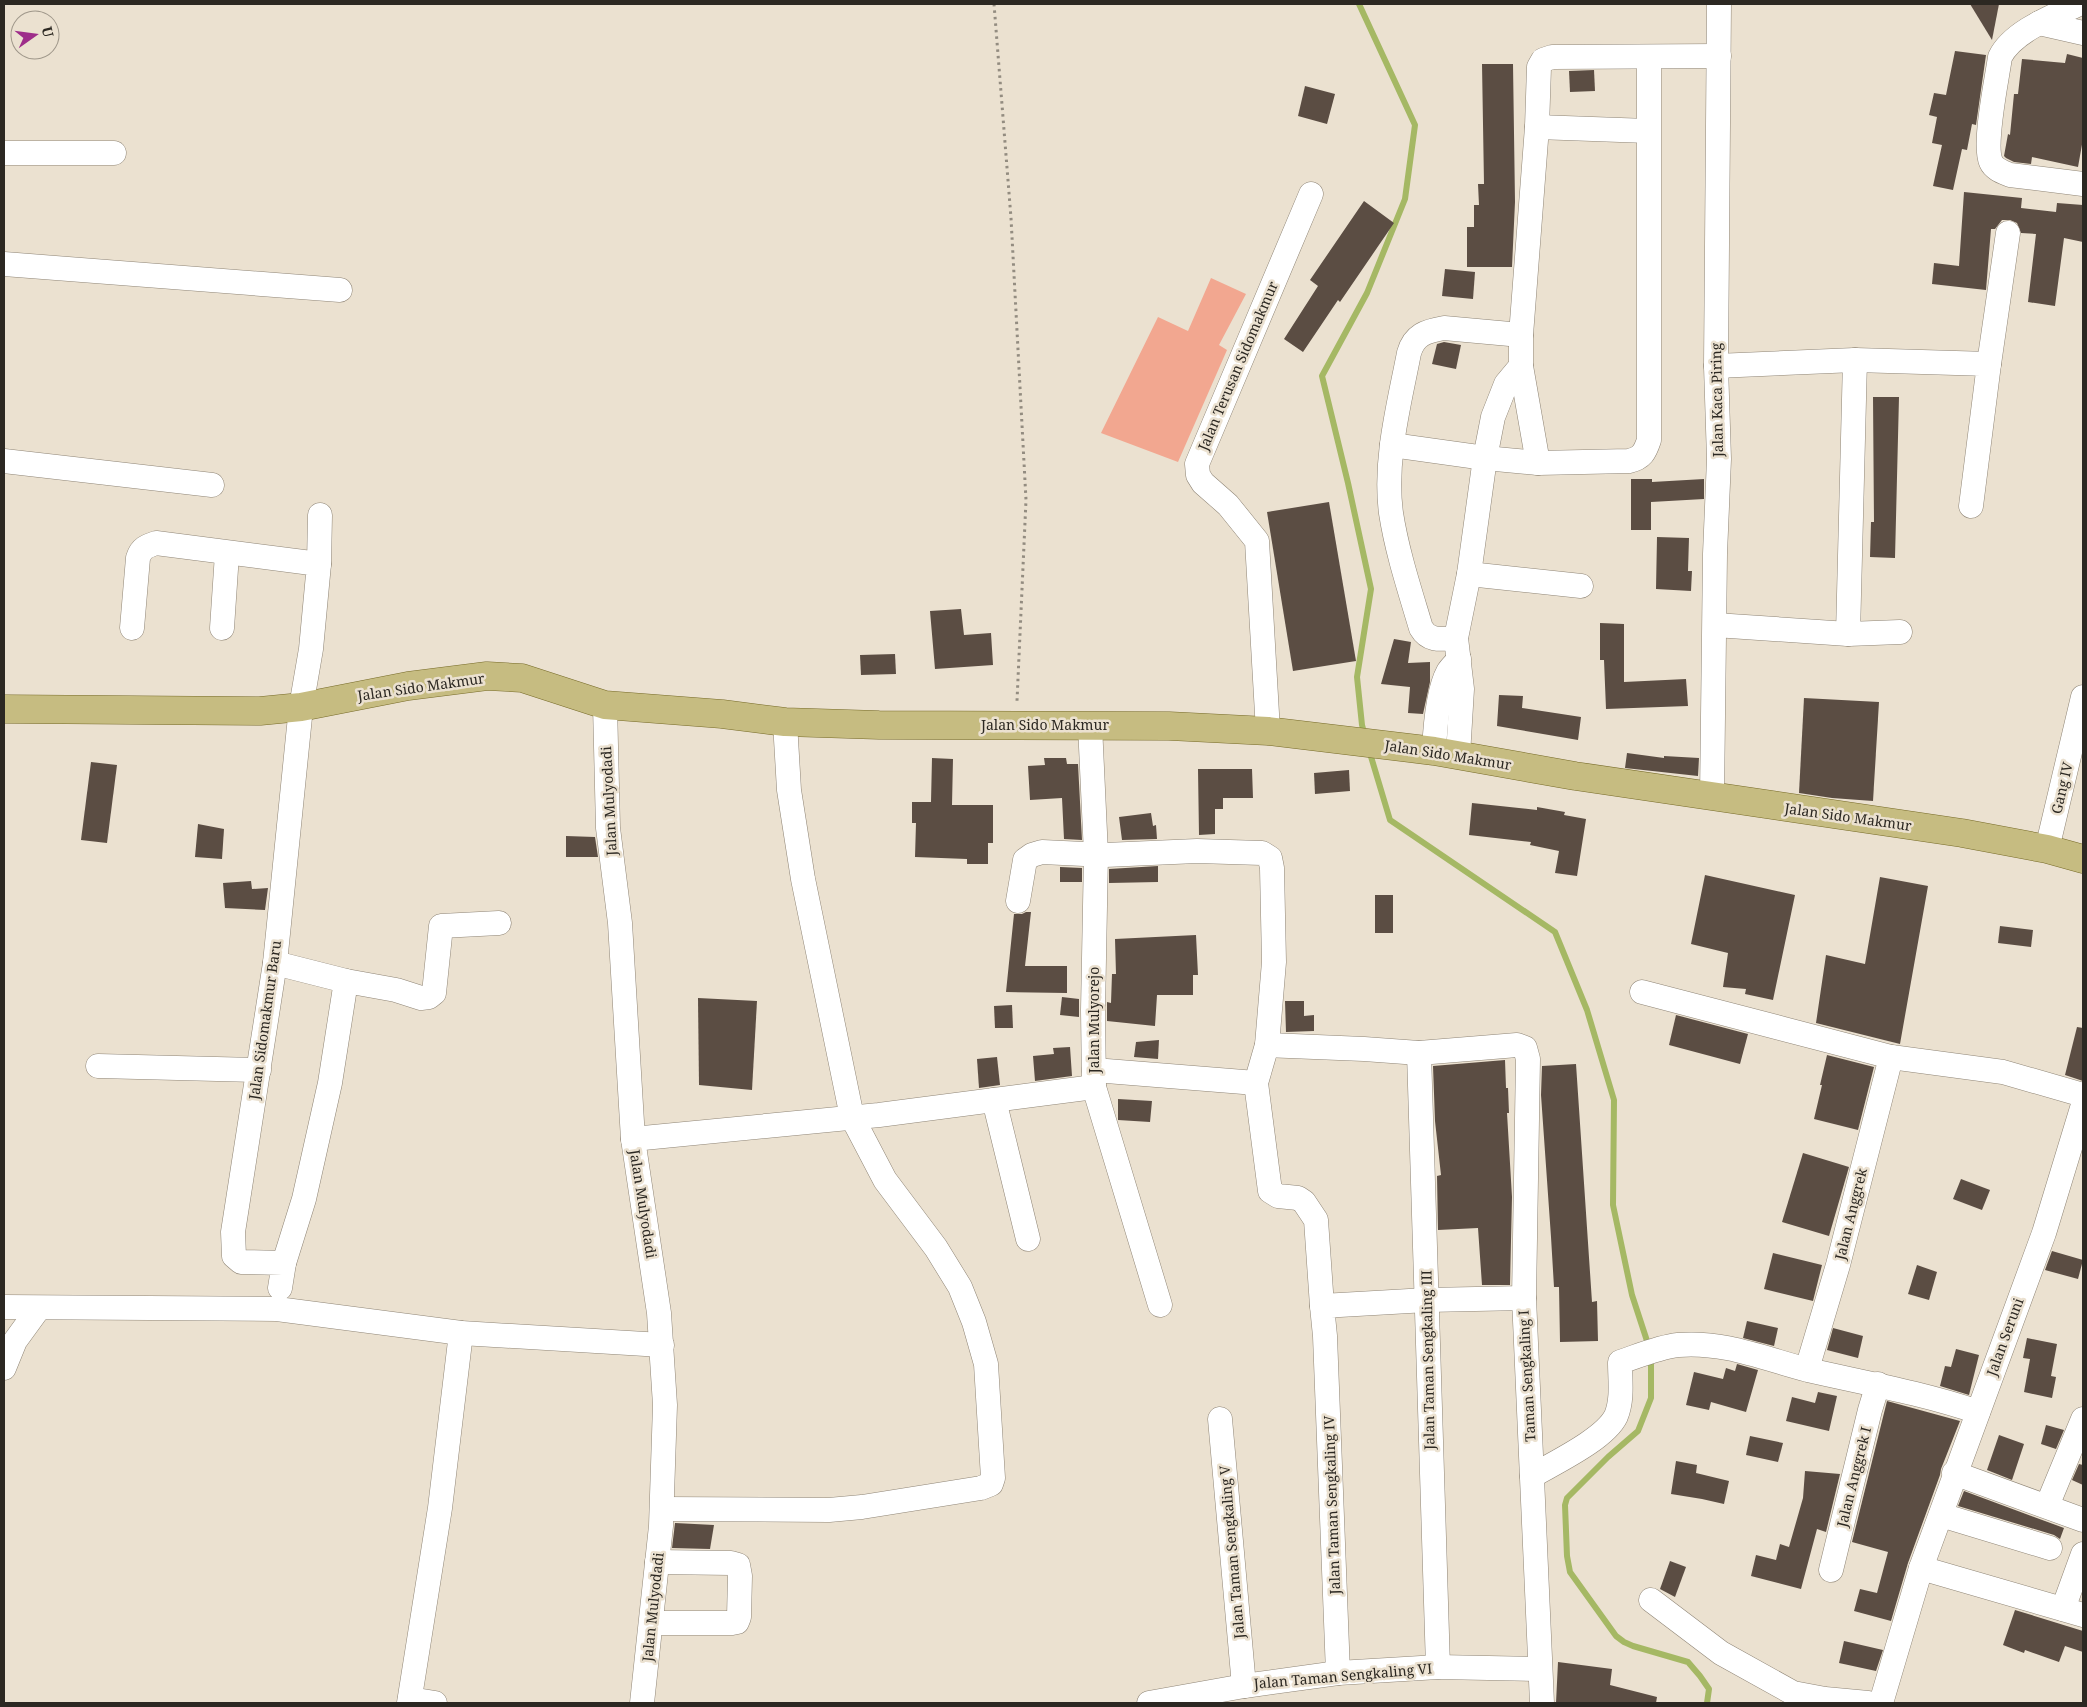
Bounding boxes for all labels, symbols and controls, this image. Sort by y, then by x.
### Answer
north arrow [10,10,60,60]
text: U [38,24,59,40]
street label: Jalan Terusan Sidomakmur [1193,278,1282,454]
street label: Jalan Kaca Piring [1706,342,1727,458]
street label: Jalan Sido Makmur [355,668,486,705]
street label: Jalan Sido Makmur [980,715,1109,734]
street label: Jalan Sido Makmur [1382,735,1513,774]
street label: Jalan Mulyodadi [596,745,621,857]
street label: Gang IV [2046,760,2077,816]
street label: Jalan Sido Makmur [1782,798,1913,835]
street label: Jalan Sidomakmur Baru [244,939,285,1102]
street label: Jalan Mulyorejo [1084,967,1103,1074]
street label: Jalan Mulyodadi [625,1147,662,1260]
street label: Jalan Anggrek [1830,1165,1871,1263]
street label: Jalan Taman Sengkaling III [1416,1270,1439,1451]
street label: Jalan Seruni [1981,1295,2028,1379]
street label: Taman Sengkaling I [1514,1310,1539,1442]
street label: Jalan Taman Sengkaling IV [1319,1415,1344,1596]
street label: Jalan Anggrek I [1832,1425,1875,1530]
street label: Jalan Taman Sengkaling V [1214,1464,1249,1640]
street label: Jalan Mulyodadi [637,1551,668,1663]
street label: Jalan Taman Sengkaling VI [1252,1658,1433,1693]

